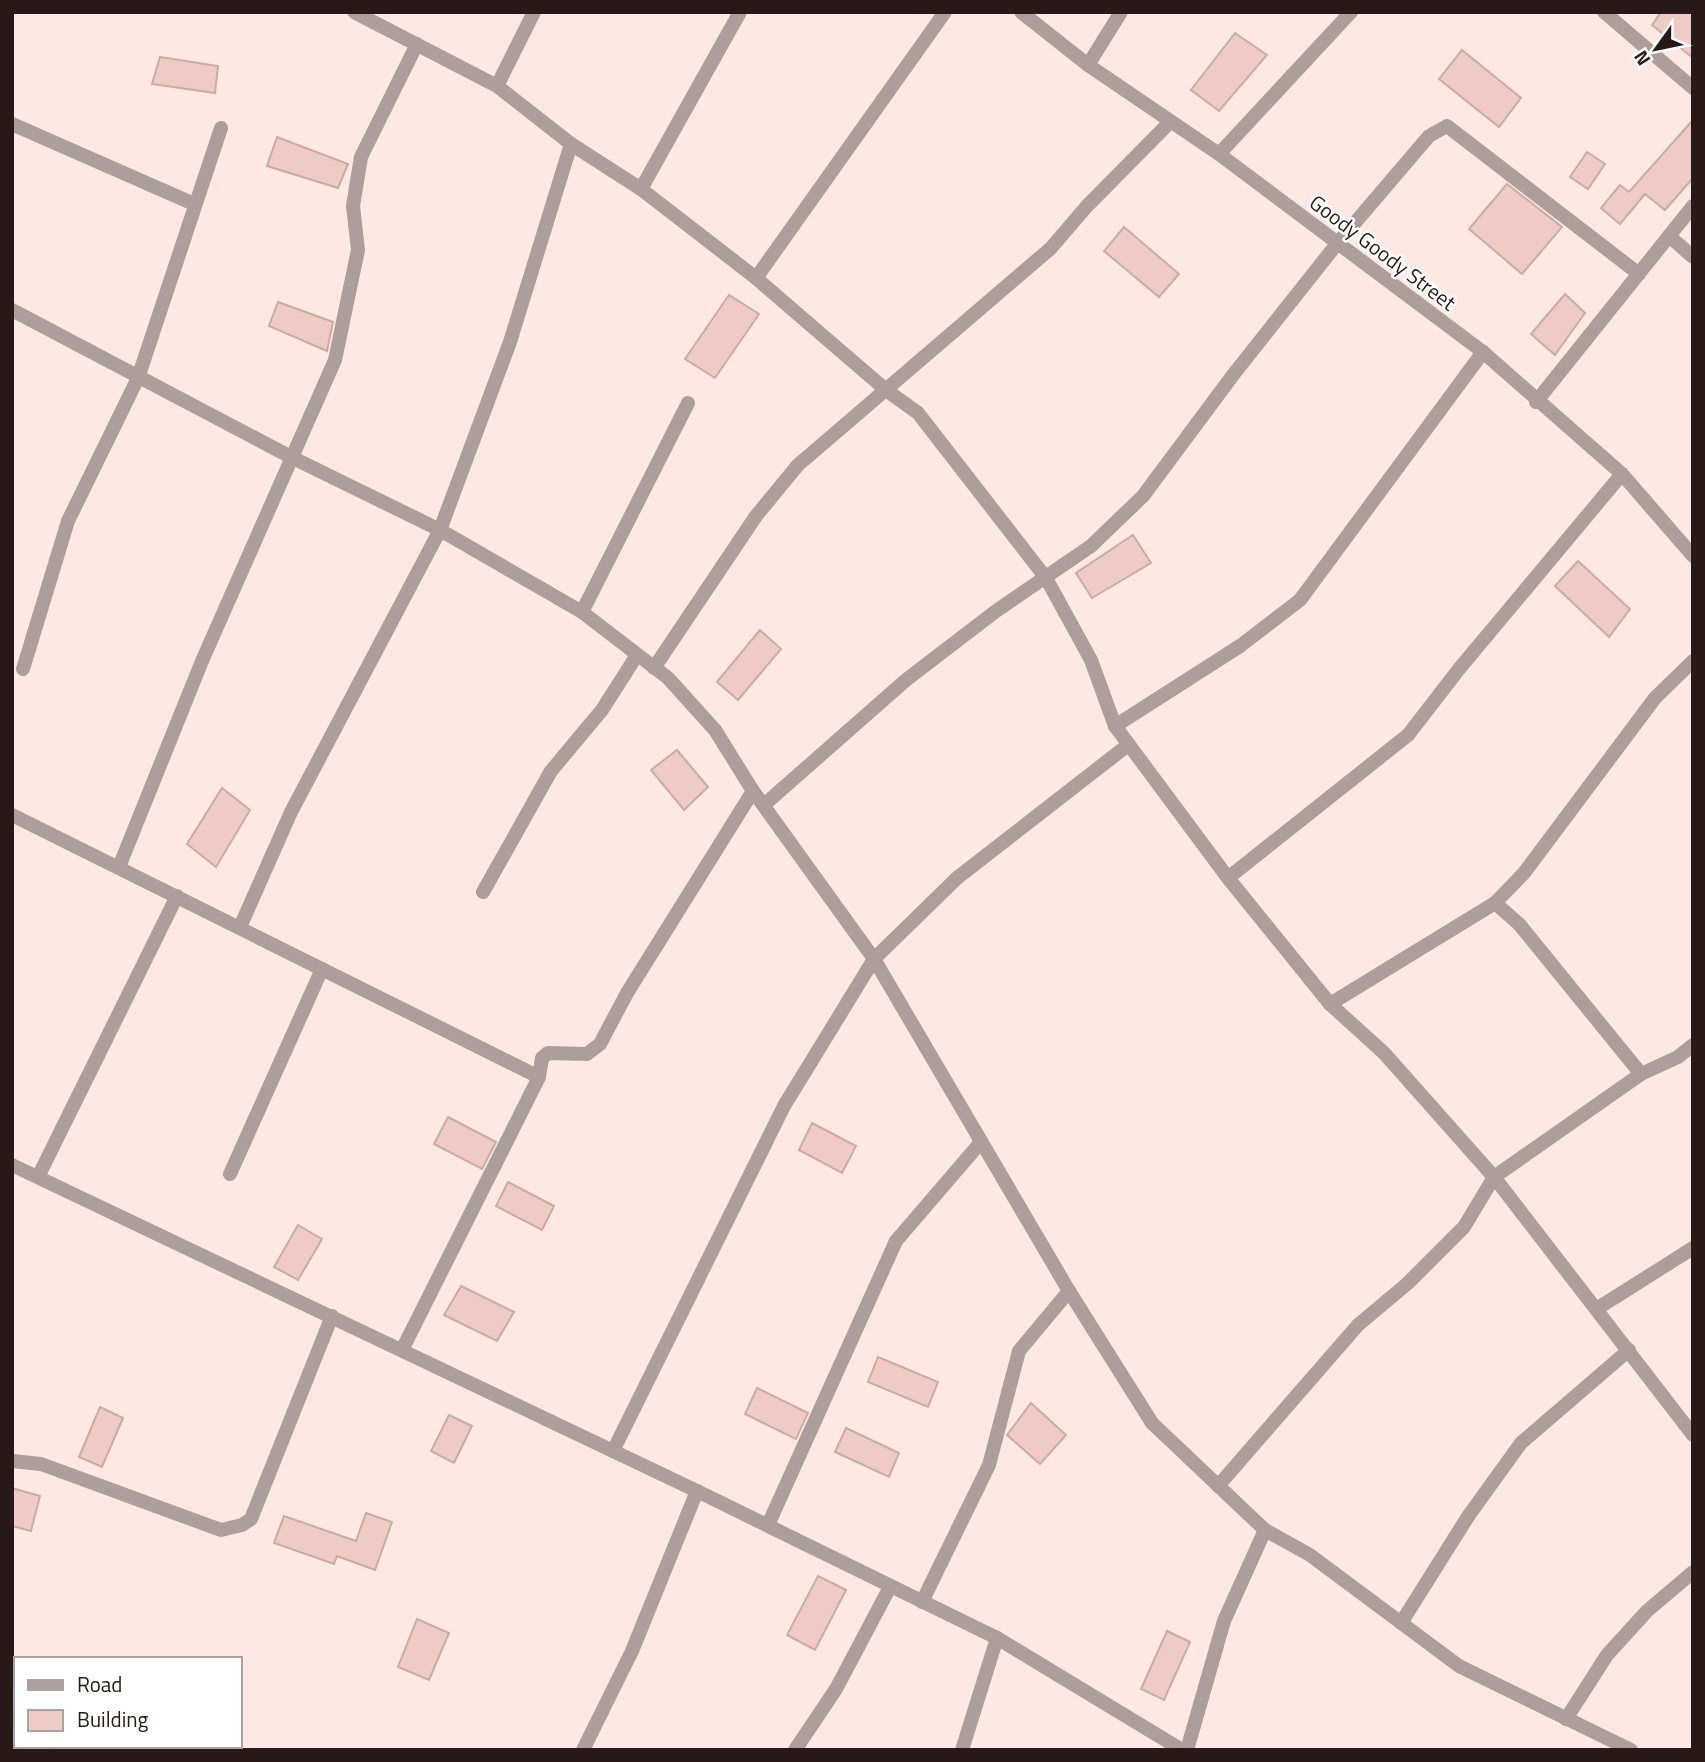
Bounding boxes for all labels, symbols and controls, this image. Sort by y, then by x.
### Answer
north arrow [1621,14,1691,84]
text: N [1626,45,1657,72]
street label: Goody Goody Street [1303,186,1463,318]
legend [14,1657,242,1748]
text: Road [77,1668,122,1700]
text: Building [77,1703,149,1735]

